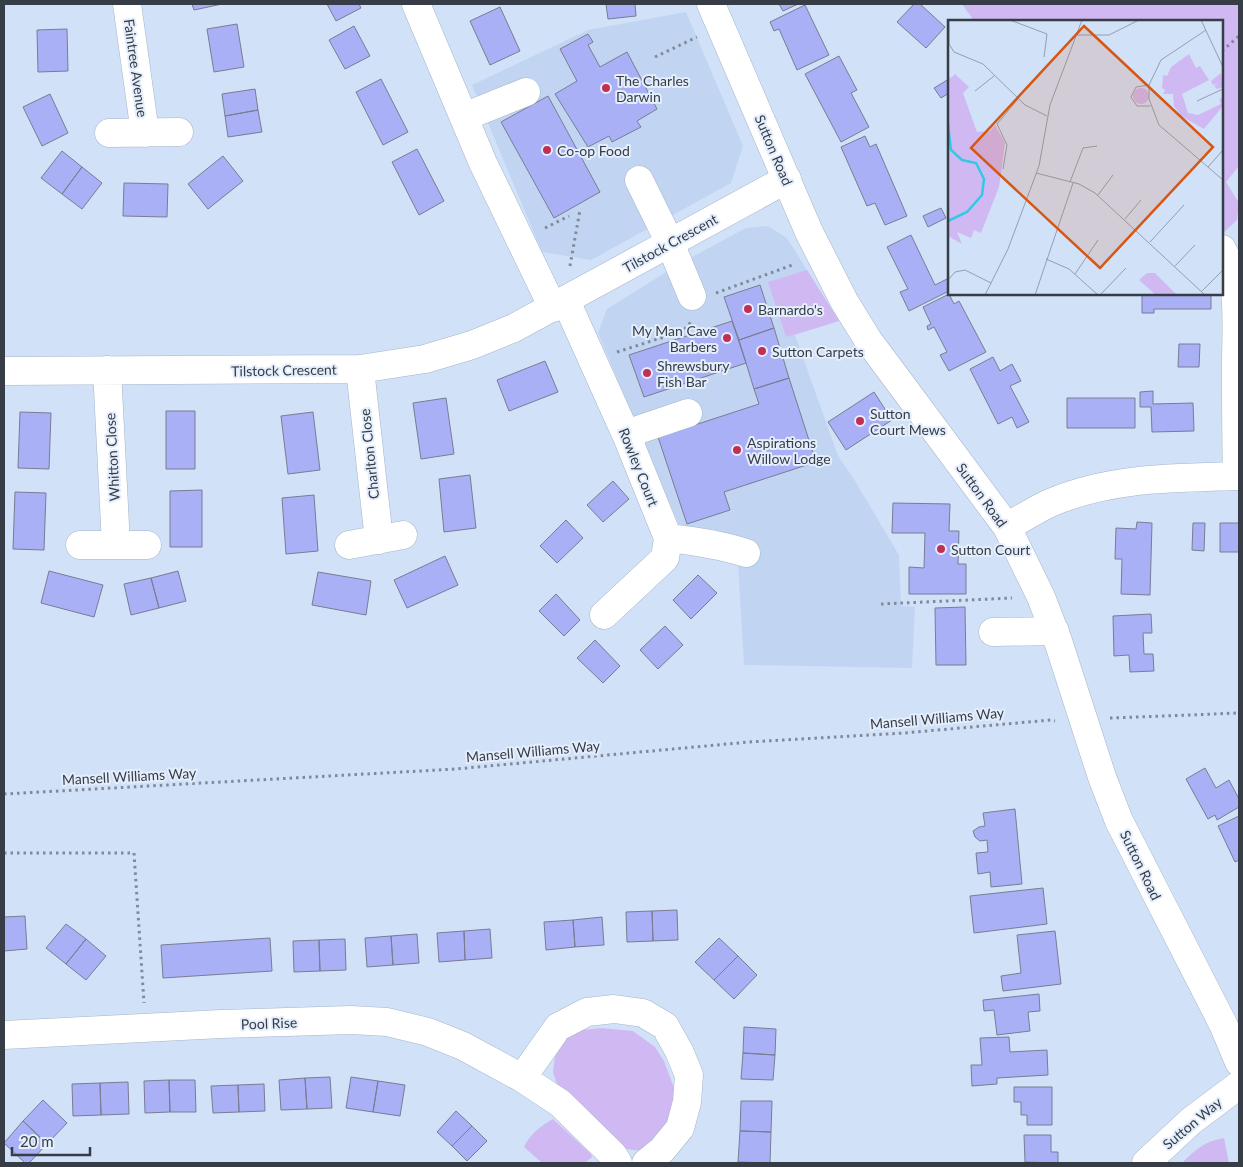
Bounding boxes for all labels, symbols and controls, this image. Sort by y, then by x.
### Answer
street label: Faintree Avenue [121,18,151,118]
inset map [948,20,1223,295]
place label: The Charles Darwin [616,72,689,105]
marker: The Charles Darwin [600,82,612,94]
street label: Sutton Road [751,112,797,188]
place label: Co-op Food [557,142,630,159]
marker: Co-op Food [541,144,553,156]
street label: Tilstock Crescent [620,210,720,276]
place label: Barnardo's [758,301,823,318]
marker: Barnardo's [742,303,754,315]
place label: My Man Cave Barbers [632,322,717,355]
marker: My Man Cave Barbers [721,332,733,344]
place label: Sutton Carpets [772,343,864,360]
marker: Sutton Carpets [756,345,768,357]
place label: Shrewsbury Fish Bar [657,357,730,390]
street label: Tilstock Crescent [231,361,337,379]
marker: Shrewsbury Fish Bar [641,367,653,379]
place label: Sutton Court Mews [870,405,946,438]
street label: Charlton Close [356,408,382,500]
street label: Whitton Close [101,412,123,502]
marker: Sutton Court Mews [854,415,866,427]
street label: Rowley Court [616,425,662,509]
place label: Aspirations Willow Lodge [747,434,831,467]
marker: Aspirations Willow Lodge [731,444,743,456]
street label: Sutton Road [953,460,1011,530]
place label: Sutton Court [951,541,1030,558]
marker: Sutton Court [935,543,947,555]
street label: Mansell Williams Way [869,704,1005,732]
street label: Mansell Williams Way [465,737,601,765]
street label: Mansell Williams Way [61,764,197,788]
street label: Sutton Road [1117,827,1165,903]
street label: Pool Rise [241,1014,297,1032]
street label: Sutton Way [1159,1093,1226,1153]
scale bar [12,1124,90,1156]
text: 20 m [20,1132,54,1150]

